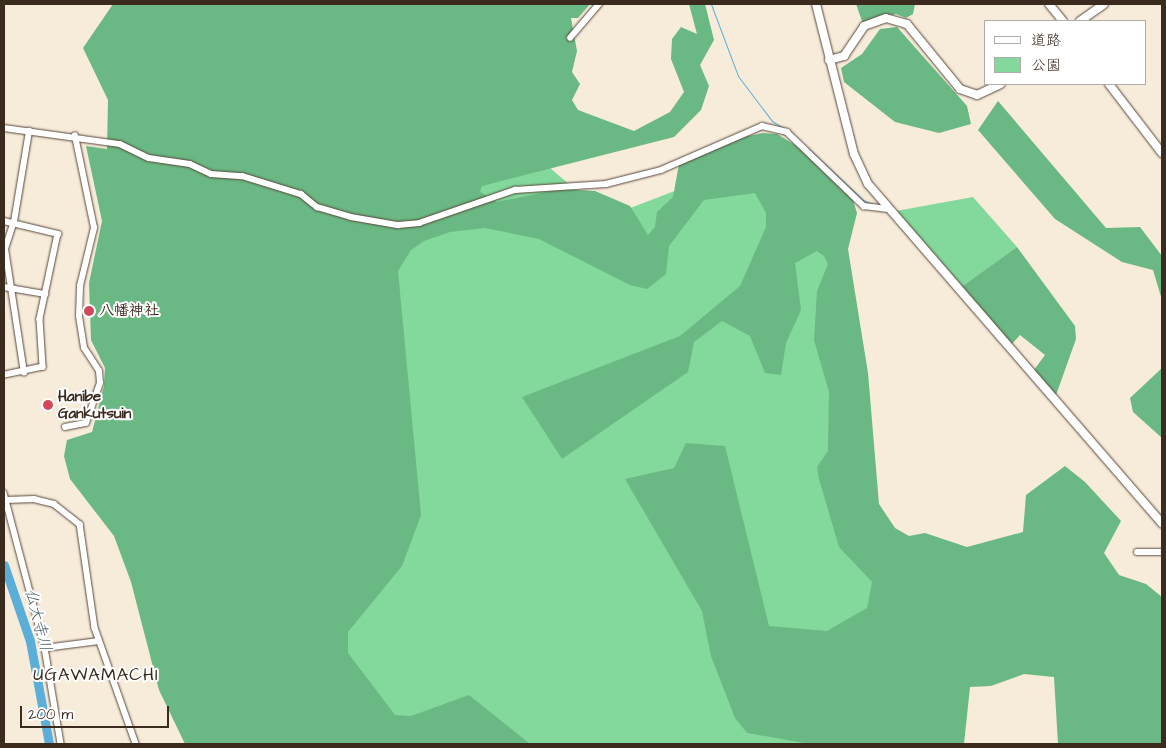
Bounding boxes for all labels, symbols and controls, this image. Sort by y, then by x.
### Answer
legend [984,20,1146,85]
text: 道路 [1031,30,1061,51]
text: 公園 [1031,55,1061,76]
place label: 八幡神社 [99,302,159,320]
marker: 八幡神社 [83,305,95,317]
place label: Hanibe Gankutsuin [58,387,131,422]
marker: Hanibe Gankutsuin [42,399,54,411]
water label: 仏大寺川 [20,587,56,653]
district label: UGAWAMACHI [32,664,160,686]
scale bar [22,696,171,728]
text: 200 m [28,704,73,725]

